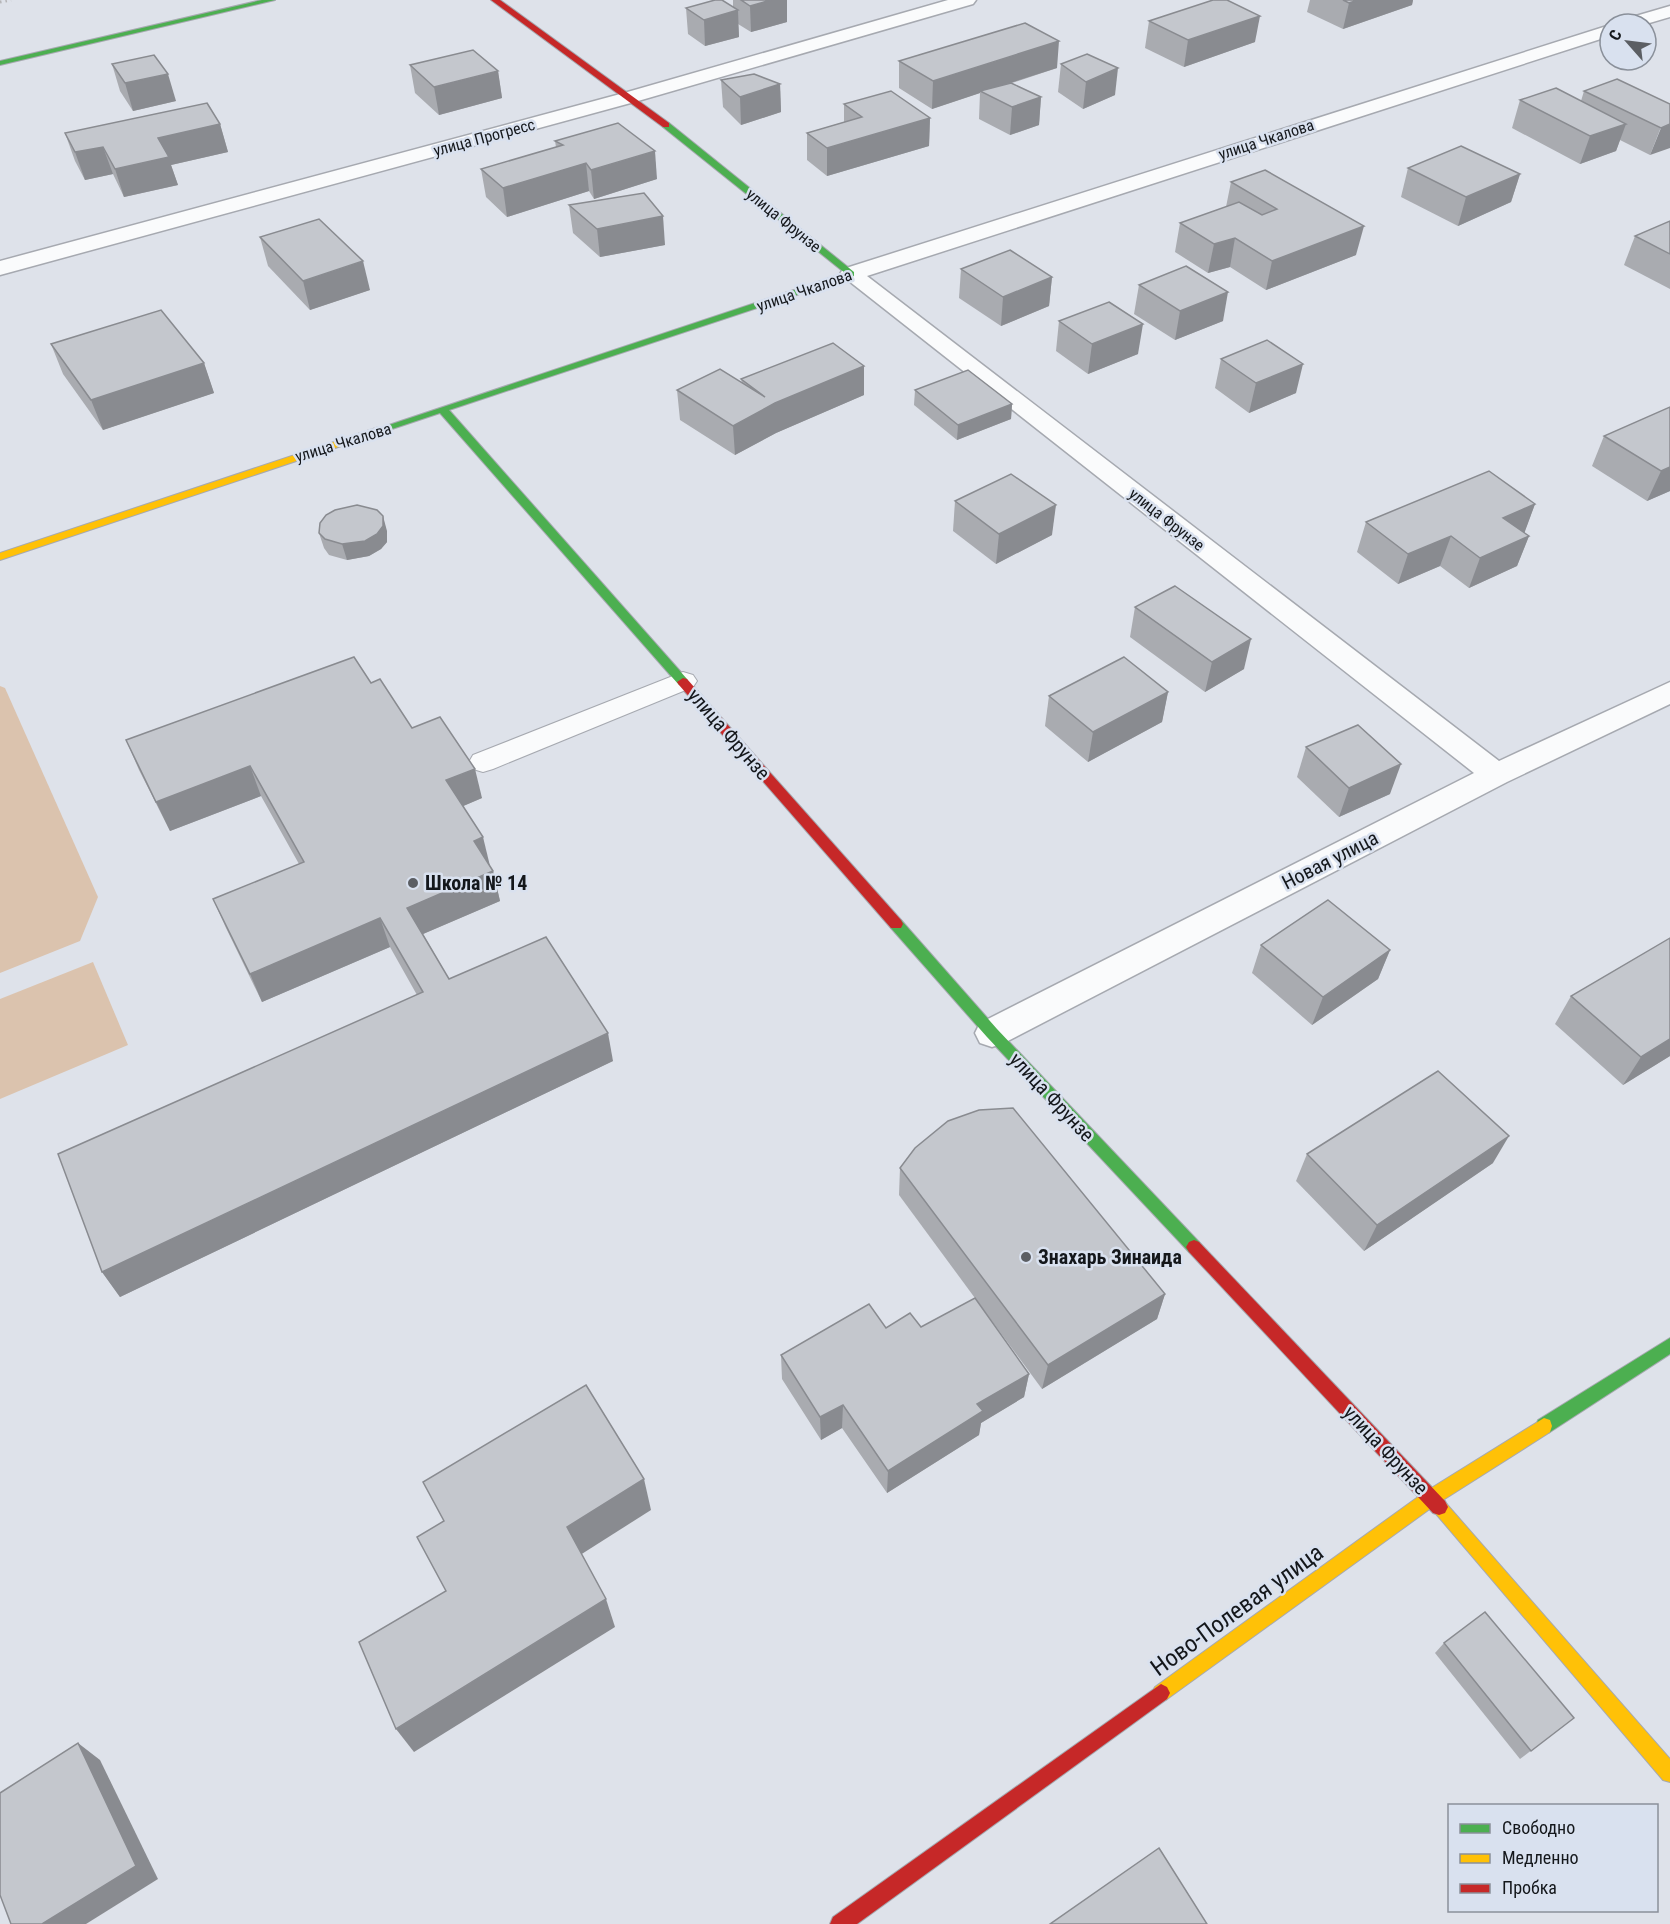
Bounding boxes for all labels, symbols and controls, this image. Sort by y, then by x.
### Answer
north arrow [1598,12,1658,72]
text: С [1605,27,1626,44]
street label: улица Прогресс [431,115,537,160]
street label: улица Чкалова [1216,115,1316,164]
street label: улица Фрунзе [743,185,825,256]
street label: улица Чкалова [754,265,854,316]
street label: улица Чкалова [293,419,393,466]
street label: улица Фрунзе [1125,484,1208,555]
street label: улица Фрунзе [683,683,775,785]
street label: Новая улица [1278,826,1382,894]
place label: Школа № 14 [425,871,527,895]
marker: Школа № 14 [406,876,420,890]
street label: улица Фрунзе [1005,1047,1099,1147]
place label: Знахарь Зинаида [1038,1245,1182,1269]
marker: Знахарь Зинаида [1019,1250,1033,1264]
street label: улица Фрунзе [1339,1400,1433,1500]
street label: Ново-Полевая улица [1145,1538,1329,1682]
legend [1448,1804,1658,1912]
text: Свободно [1502,1817,1575,1838]
text: Медленно [1502,1847,1579,1868]
text: Пробка [1502,1877,1557,1898]

